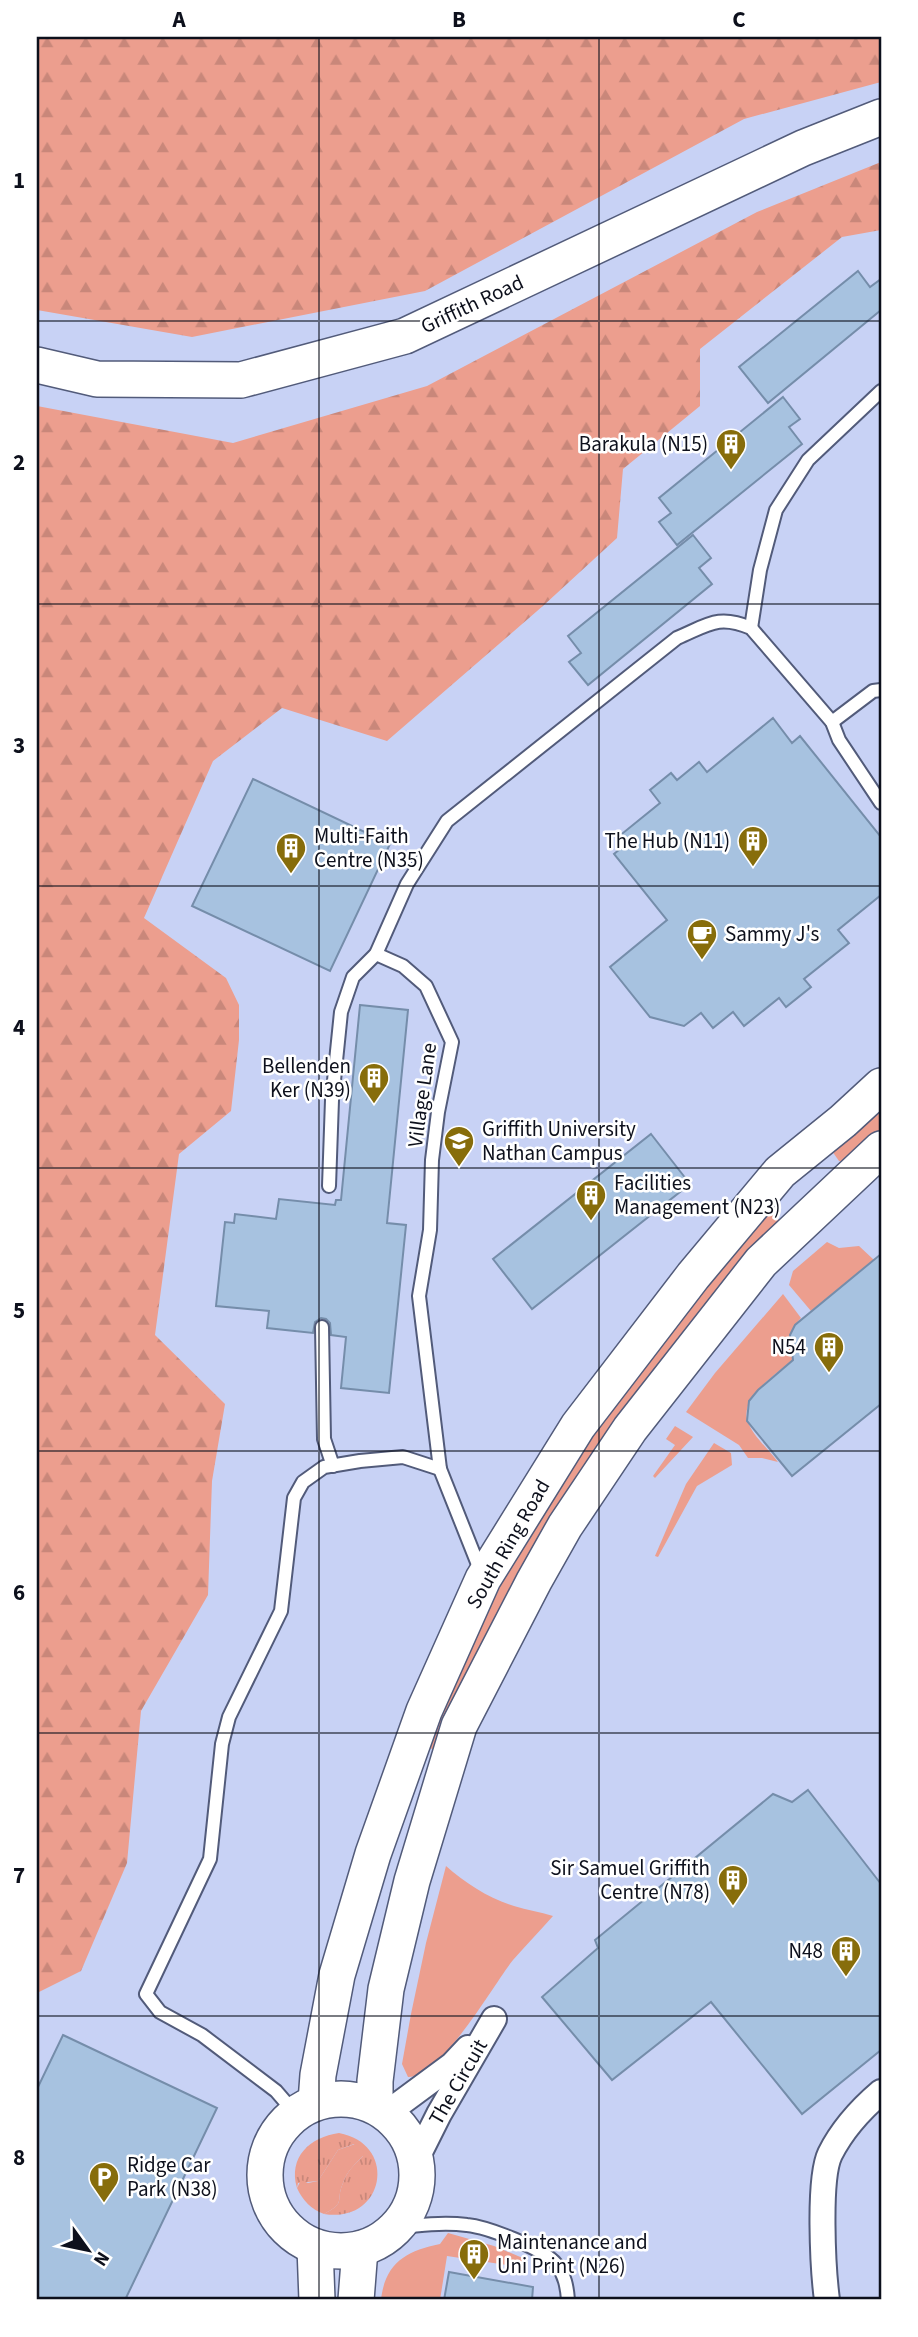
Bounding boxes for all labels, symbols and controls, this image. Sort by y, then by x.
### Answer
text: A [171,3,186,36]
text: B [452,3,466,36]
text: C [732,3,746,36]
text: 1 [13,164,25,197]
street label: Griffith Road [416,267,528,341]
building icon: Barakula (N15) [714,427,748,471]
place label: Barakula (N15) [579,429,708,459]
text: 2 [13,446,25,479]
text: 3 [13,729,25,762]
place label: Multi-Faith Centre (N35) [314,821,424,875]
building icon: The Hub (N11) [736,824,770,868]
place label: The Hub (N11) [605,826,730,856]
building icon: Multi-Faith Centre (N35) [274,831,308,875]
cafe icon: Sammy J's [685,917,719,961]
place label: Sammy J's [725,919,819,949]
text: 4 [13,1011,25,1044]
street label: Village Lane [400,1041,444,1149]
place label: Bellenden Ker (N39) [262,1051,351,1105]
building icon: Bellenden Ker (N39) [357,1061,391,1105]
place label: Griffith University Nathan Campus [482,1114,636,1168]
school or university icon: Griffith University Nathan Campus [442,1124,476,1168]
place label: Facilities Management (N23) [614,1168,780,1222]
building icon: Facilities Management (N23) [574,1178,608,1222]
text: 5 [13,1294,25,1327]
building icon: N54 [812,1330,846,1374]
place label: N54 [772,1332,806,1362]
street label: South Ring Road [459,1474,557,1614]
text: 6 [13,1576,25,1609]
place label: Sir Samuel Griffith Centre (N78) [550,1853,710,1907]
text: 7 [13,1859,25,1892]
building icon: Sir Samuel Griffith Centre (N78) [716,1863,750,1907]
building icon: N48 [829,1934,863,1978]
place label: N48 [789,1936,823,1966]
street label: The Circuit [421,2033,495,2131]
text: 8 [13,2141,25,2174]
place label: Ridge Car Park (N38) [127,2150,218,2204]
parking icon: Ridge Car Park (N38) [87,2160,121,2204]
north arrow [52,2214,122,2284]
place label: Maintenance and Uni Print (N26) [497,2227,648,2281]
building icon: Maintenance and Uni Print (N26) [457,2237,491,2281]
text: N [86,2246,116,2271]

